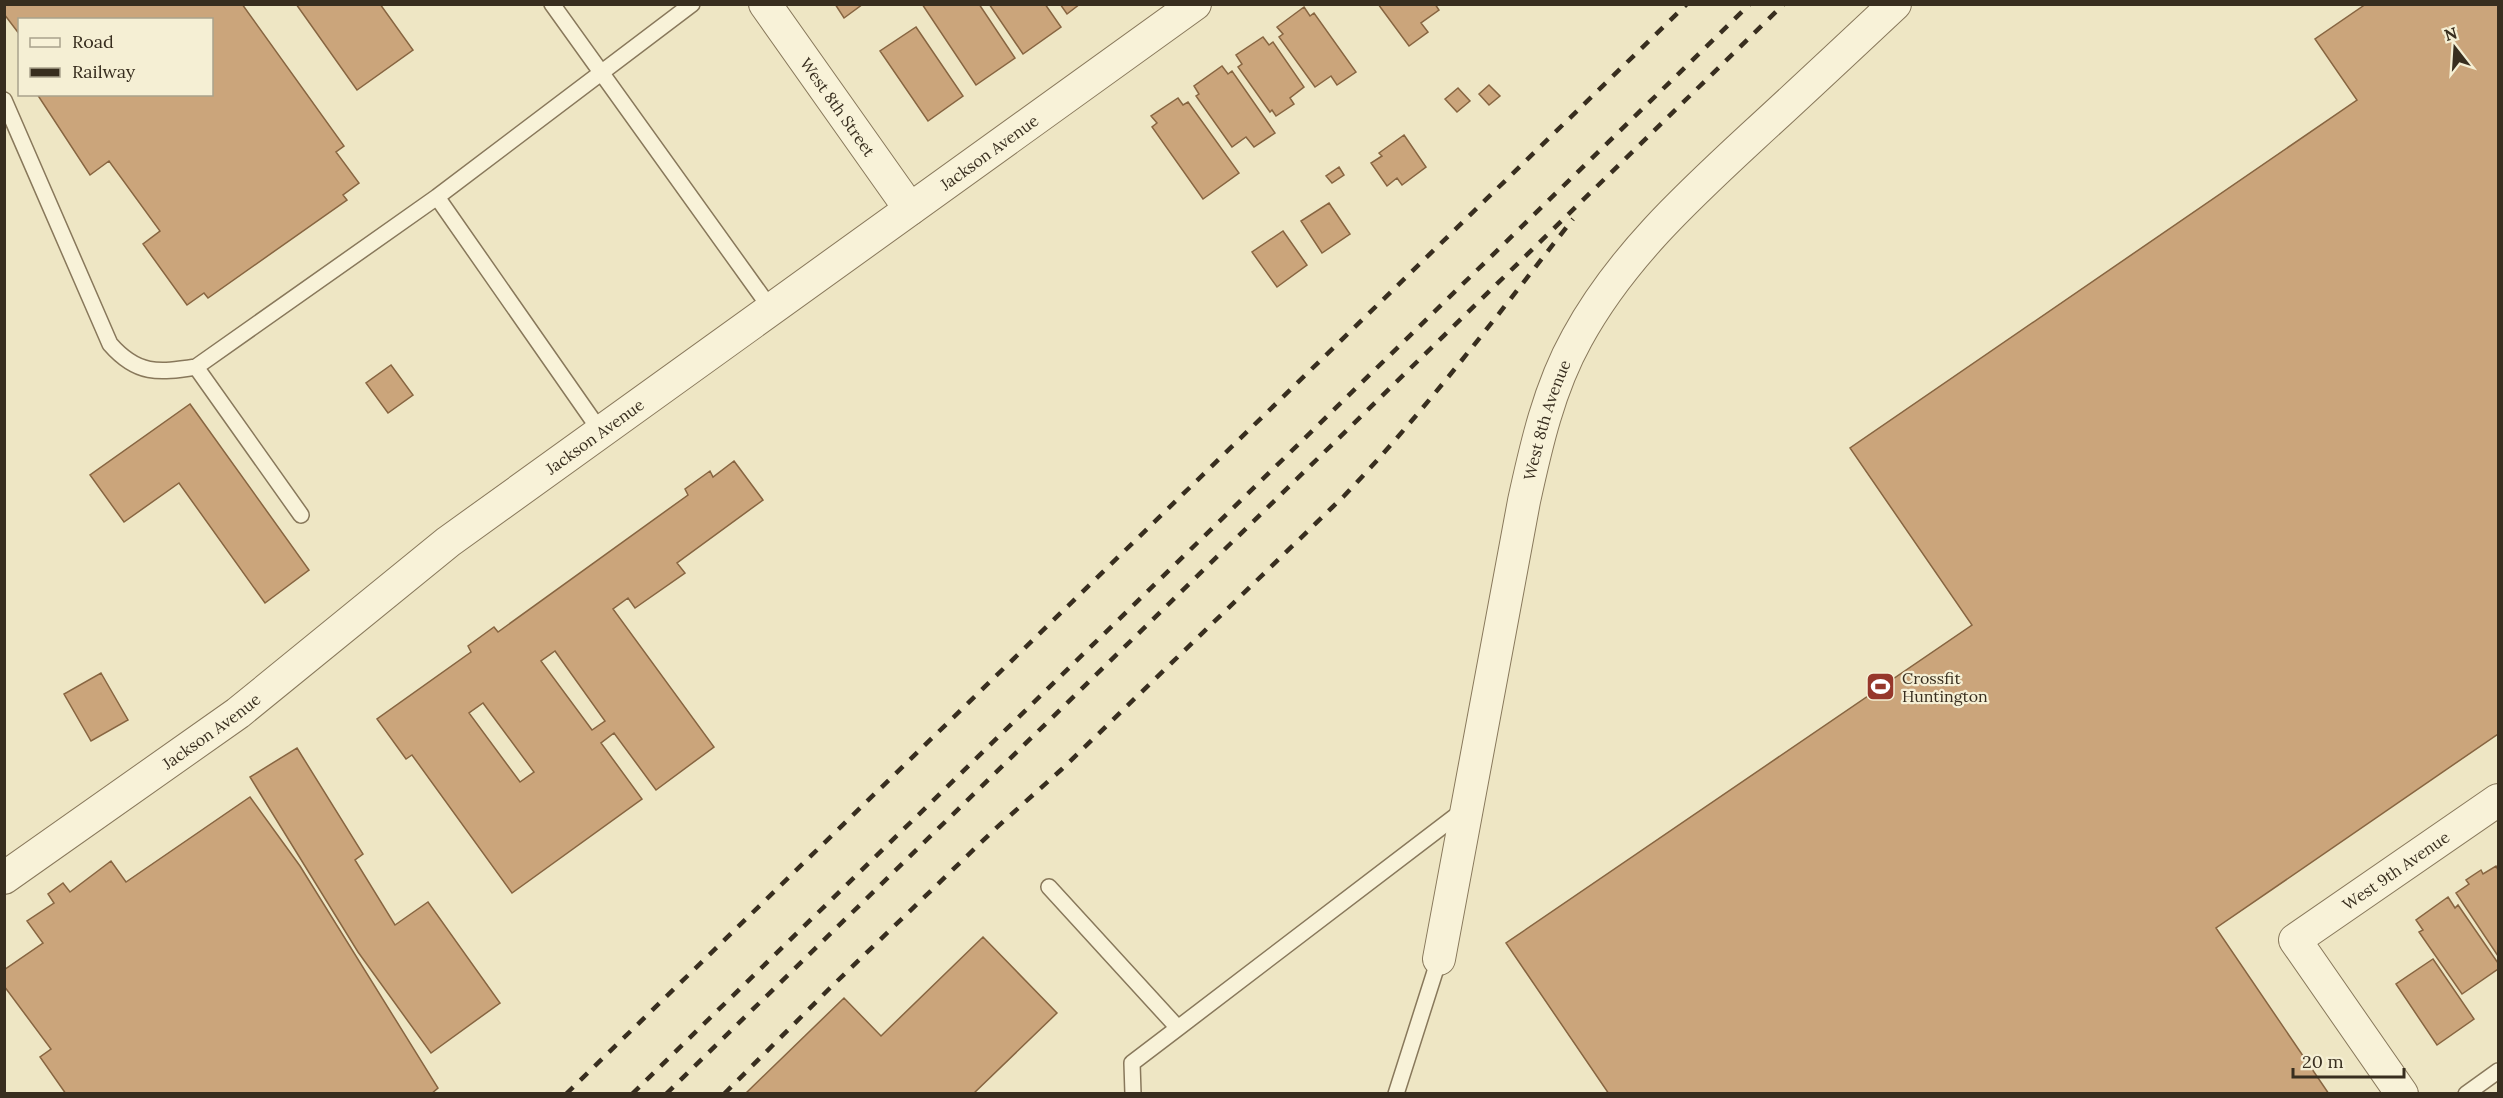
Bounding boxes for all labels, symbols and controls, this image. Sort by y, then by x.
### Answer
legend [18,18,213,96]
north arrow [2425,18,2485,78]
text: N [2442,22,2459,45]
text: Road [72,30,114,53]
street label: West 8th Street [796,54,880,161]
text: Railway [72,60,136,83]
street label: Jackson Avenue [935,110,1042,195]
street label: West 8th Avenue [1519,356,1575,482]
street label: Jackson Avenue [541,394,648,479]
place label: Crossfit Huntington [1902,668,1988,706]
sports icon: Crossfit Huntington [1865,671,1897,703]
street label: Jackson Avenue [158,689,265,774]
street label: West 9th Avenue [2339,826,2453,914]
scale bar [2293,1041,2404,1079]
text: 20 m [2302,1050,2344,1073]

